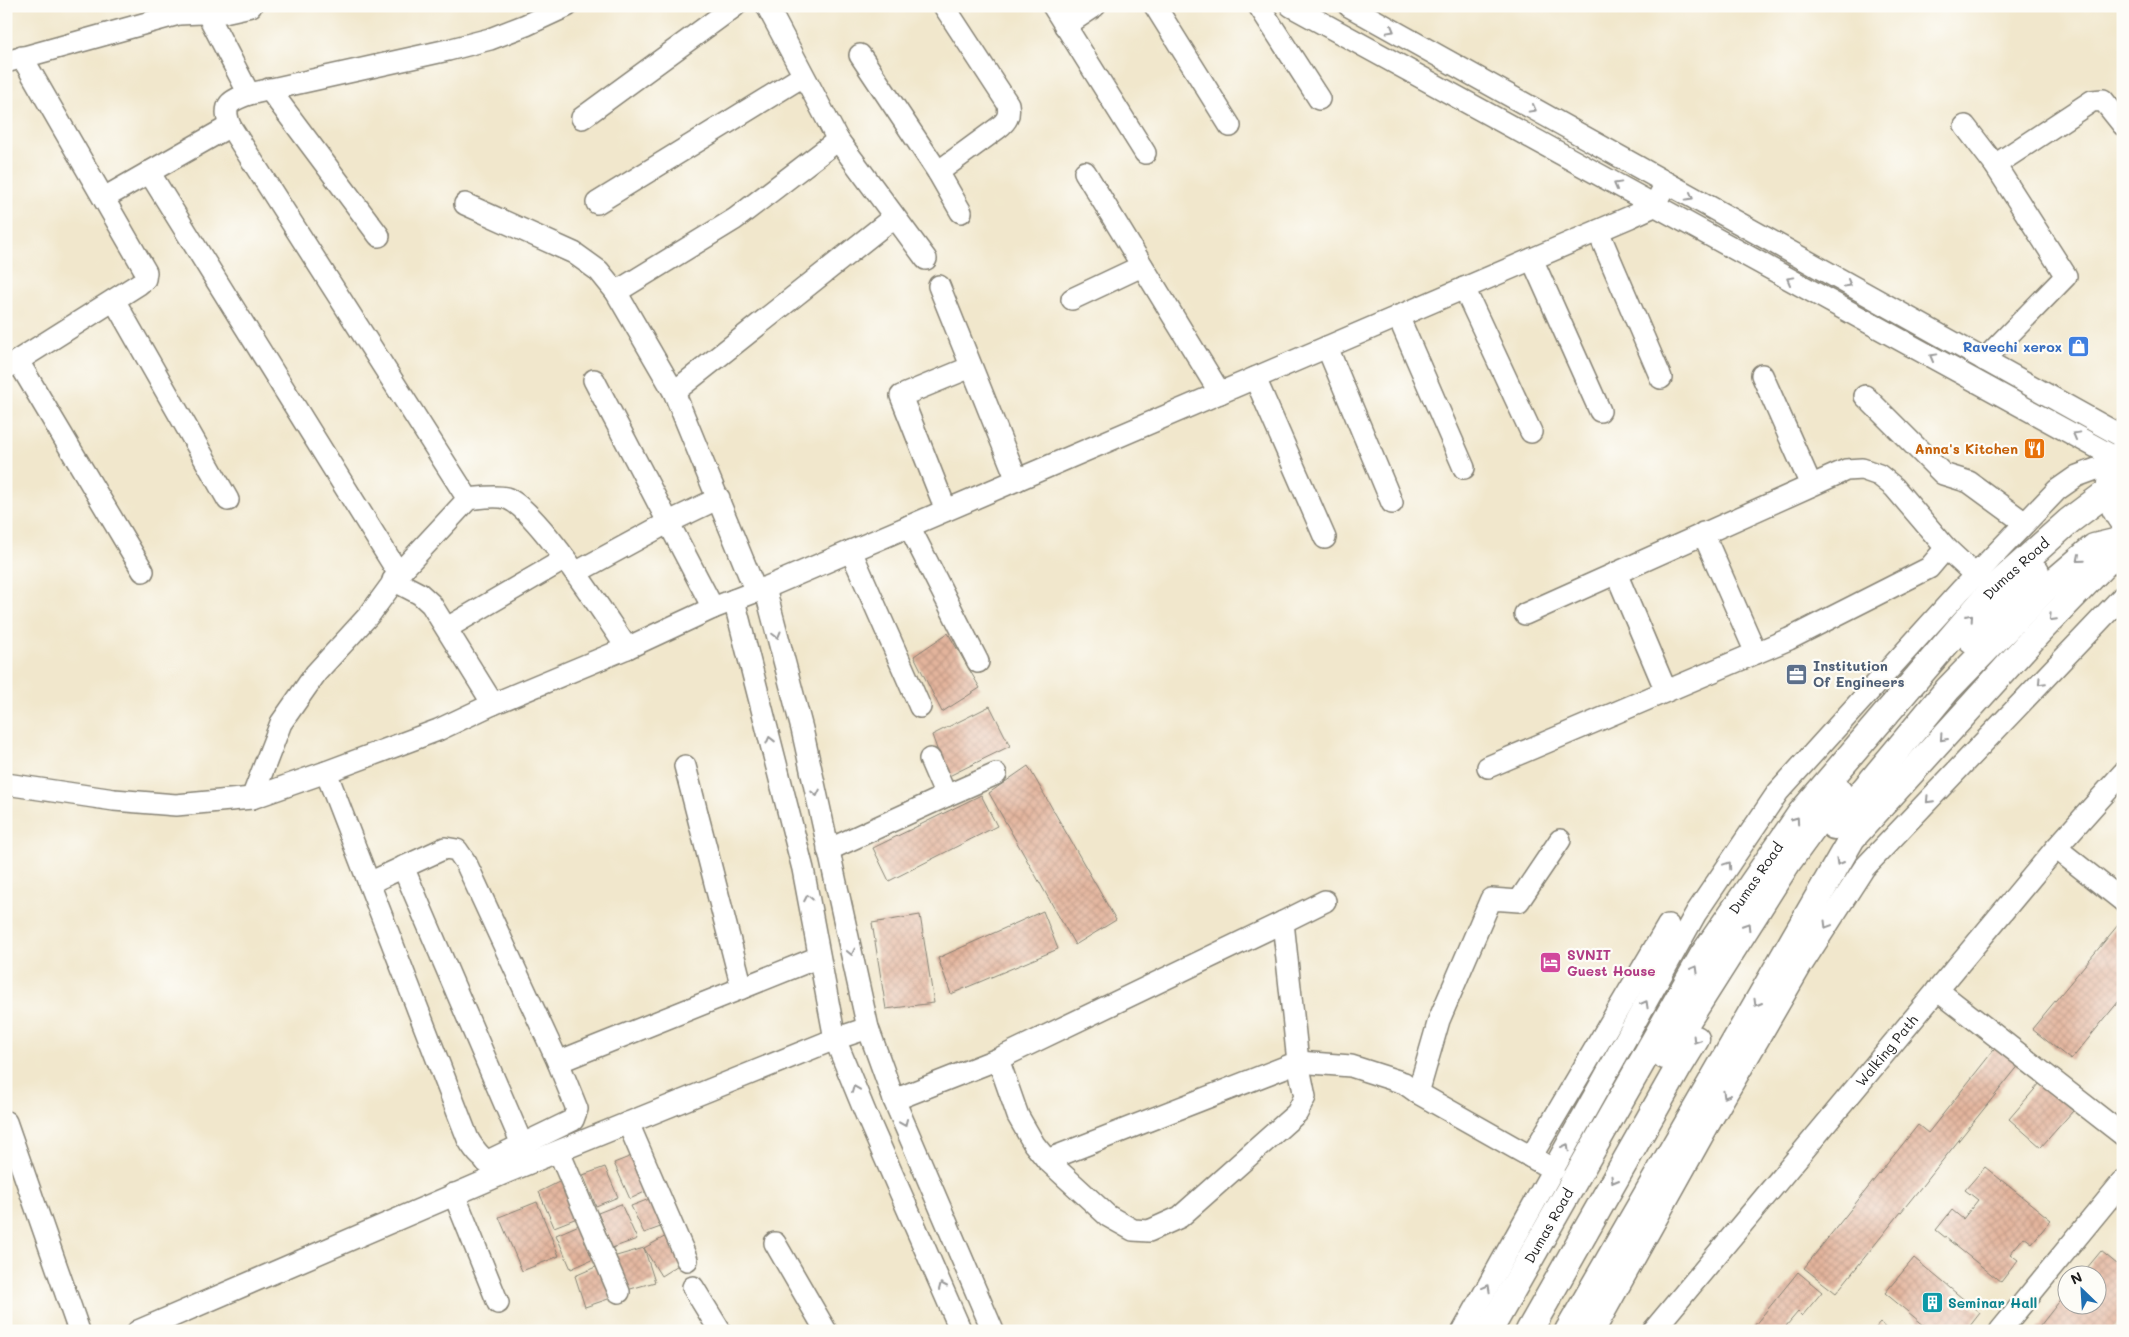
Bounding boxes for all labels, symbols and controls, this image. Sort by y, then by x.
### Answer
one-way arrow [1386,24,1395,34]
one-way arrow [1528,103,1537,113]
one-way arrow [1613,181,1622,191]
one-way arrow [1685,190,1694,200]
one-way arrow [1786,276,1795,286]
one-way arrow [1842,278,1851,288]
shop icon: Ravechi xerox [2066,335,2090,359]
place label: Ravechi xerox [1963,337,2062,356]
one-way arrow [1929,354,1938,364]
one-way arrow [2072,431,2081,441]
restaurant icon: Anna's Kitchen [2022,437,2046,461]
place label: Anna's Kitchen [1915,439,2018,458]
street label: Dumas Road [1978,533,2053,603]
one-way arrow [2076,554,2085,563]
one-way arrow [2049,612,2058,621]
one-way arrow [1964,613,1973,622]
one-way arrow [771,631,782,640]
place label: Institution Of Engineers [1813,656,1905,691]
office icon: Institution Of Engineers [1785,662,1809,686]
one-way arrow [2038,676,2047,685]
one-way arrow [1940,733,1949,742]
one-way arrow [765,737,775,745]
one-way arrow [810,789,821,798]
one-way arrow [1926,794,1935,803]
one-way arrow [1790,816,1799,826]
street label: Dumas Road [1724,838,1787,918]
one-way arrow [1835,857,1845,866]
one-way arrow [1722,861,1732,870]
one-way arrow [803,894,814,903]
one-way arrow [1823,920,1833,929]
one-way arrow [1741,923,1750,932]
place label: SVNIT Guest House [1567,945,1656,980]
one-way arrow [845,947,856,956]
hotel icon: SVNIT Guest House [1539,951,1563,975]
one-way arrow [1689,965,1699,974]
one-way arrow [1754,997,1764,1006]
one-way arrow [1639,1001,1649,1010]
street label: Walking Path [1851,1010,1922,1090]
one-way arrow [1693,1034,1702,1043]
one-way arrow [851,1085,862,1094]
one-way arrow [1722,1090,1732,1099]
one-way arrow [898,1118,909,1127]
one-way arrow [1560,1143,1570,1152]
one-way arrow [1611,1175,1621,1184]
street label: Dumas Road [1520,1185,1577,1267]
north arrow [2056,1264,2106,1314]
text: N [2067,1267,2085,1289]
one-way arrow [937,1282,948,1291]
one-way arrow [1481,1285,1491,1294]
building icon: Seminar Hall [1920,1291,1944,1315]
place label: Seminar Hall [1948,1293,2037,1312]

